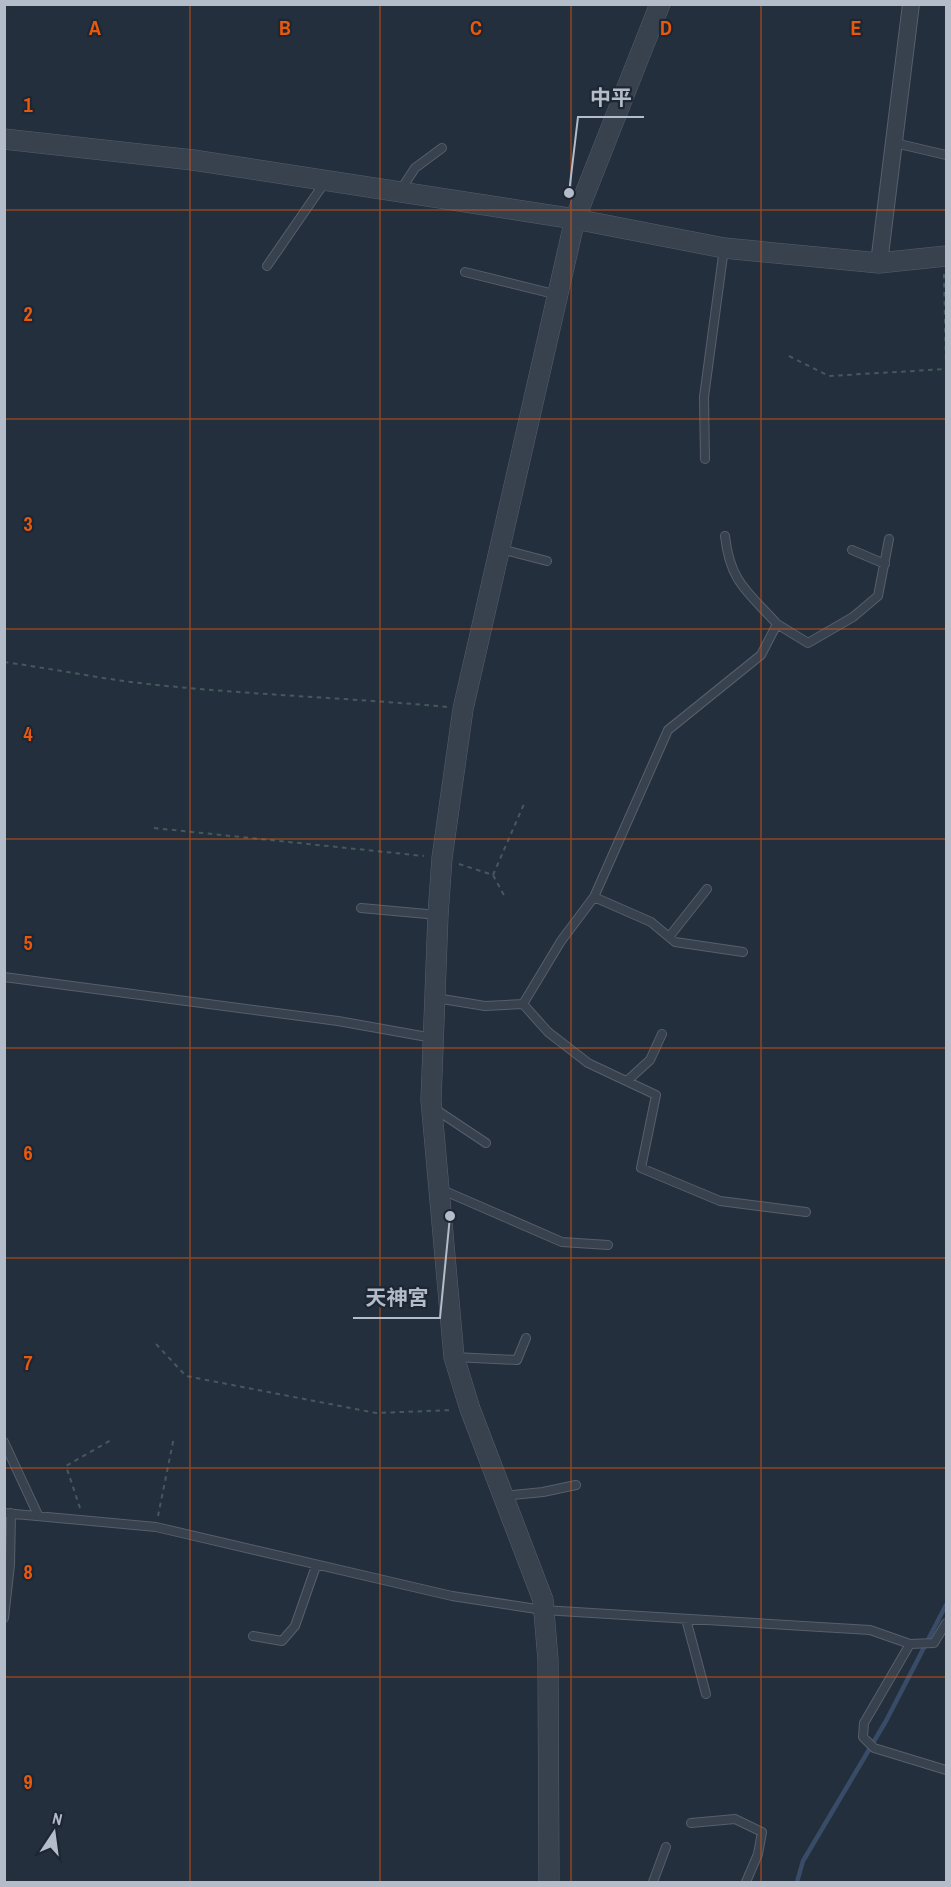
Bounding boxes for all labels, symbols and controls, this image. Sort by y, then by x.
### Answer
text: A [89,14,101,41]
text: B [279,14,291,41]
text: C [470,14,482,41]
text: D [660,14,672,41]
text: E [851,14,862,41]
callout: 中平 [578,78,644,117]
text: 中平 [590,83,632,112]
text: 1 [23,91,33,118]
text: 2 [23,300,33,327]
text: 3 [23,510,33,537]
text: 4 [23,720,33,747]
text: 5 [23,929,33,956]
text: 6 [23,1139,33,1166]
callout: 天神宮 [353,1279,440,1318]
text: 天神宮 [366,1283,429,1312]
text: 7 [23,1349,33,1376]
text: 8 [23,1558,33,1585]
text: 9 [23,1768,33,1795]
north arrow [24,1803,84,1863]
text: N [50,1807,64,1830]

